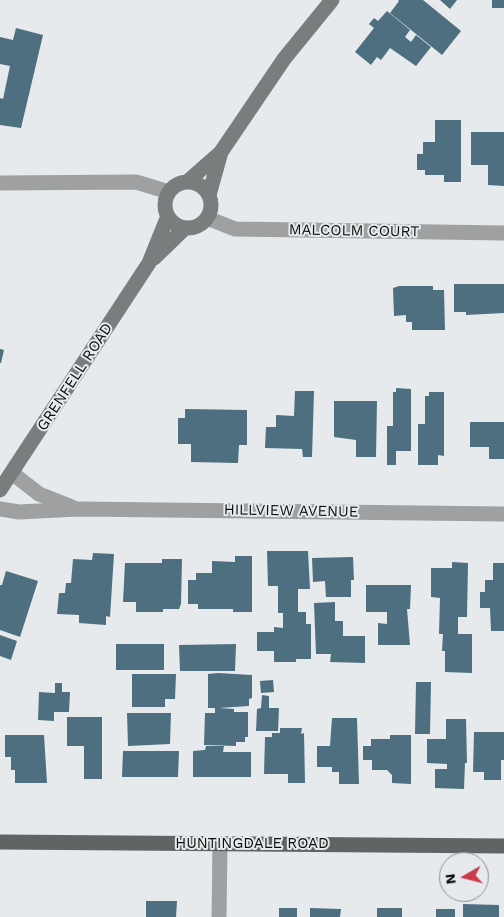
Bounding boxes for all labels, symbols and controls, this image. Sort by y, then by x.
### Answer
street label: MALCOLM COURT [289,221,419,241]
street label: GRENFELL ROAD [33,320,117,434]
street label: HILLVIEW AVENUE [224,501,358,521]
street label: HUNTINGDALE ROAD [175,835,329,853]
north arrow [439,852,489,902]
text: N [441,873,459,885]

